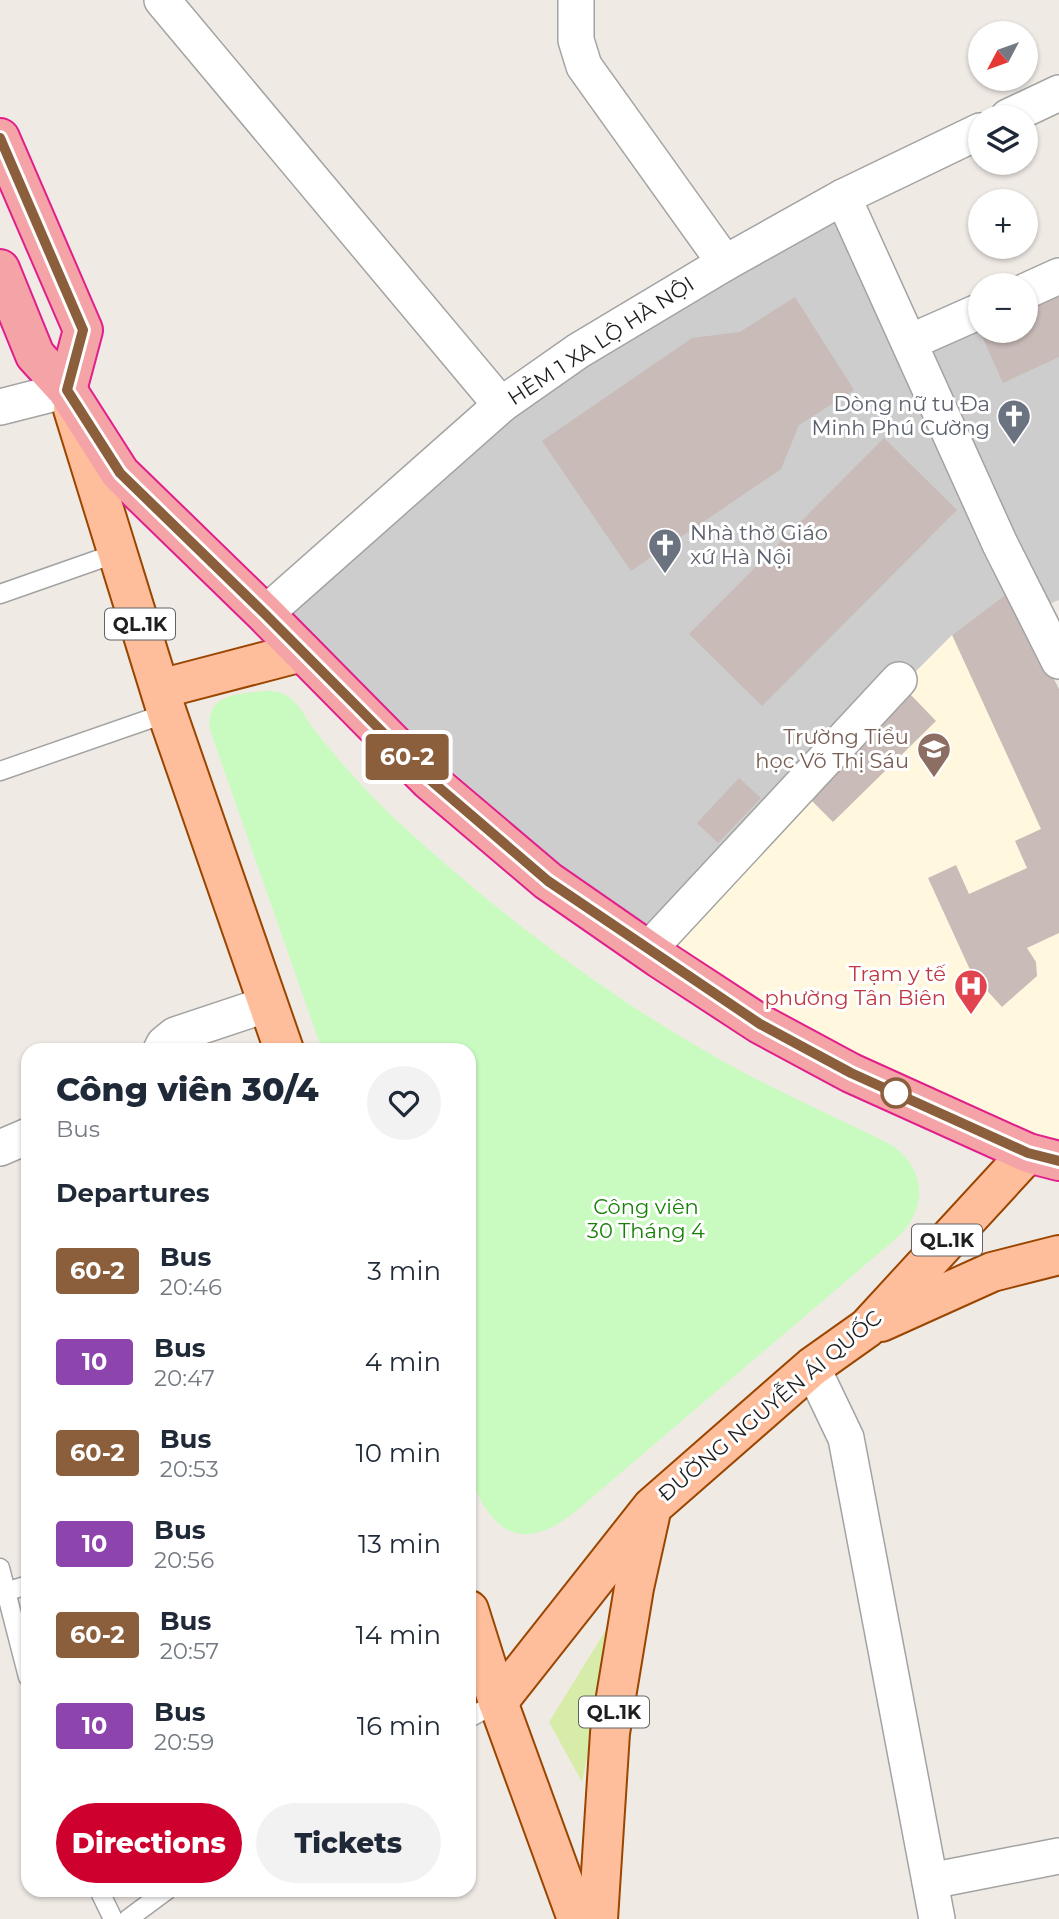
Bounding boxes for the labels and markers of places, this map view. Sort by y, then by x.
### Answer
place label: Dòng nữ tu Đa Minh Phú Cường [811,391,990,440]
church icon: Dòng nữ tu Đa Minh Phú Cường [995,397,1033,446]
place label: Nhà thờ Giáo xứ Hà Nội [690,520,828,569]
church icon: Nhà thờ Giáo xứ Hà Nội [646,526,684,575]
place label: Trường Tiểu học Võ Thị Sáu [755,724,909,773]
school or university icon: Trường Tiểu học Võ Thị Sáu [915,730,953,779]
place label: Trạm y tế phường Tân Biên [765,961,946,1010]
hospital icon: Trạm y tế phường Tân Biên [952,967,990,1016]
unlabelled marker [881,1078,911,1108]

